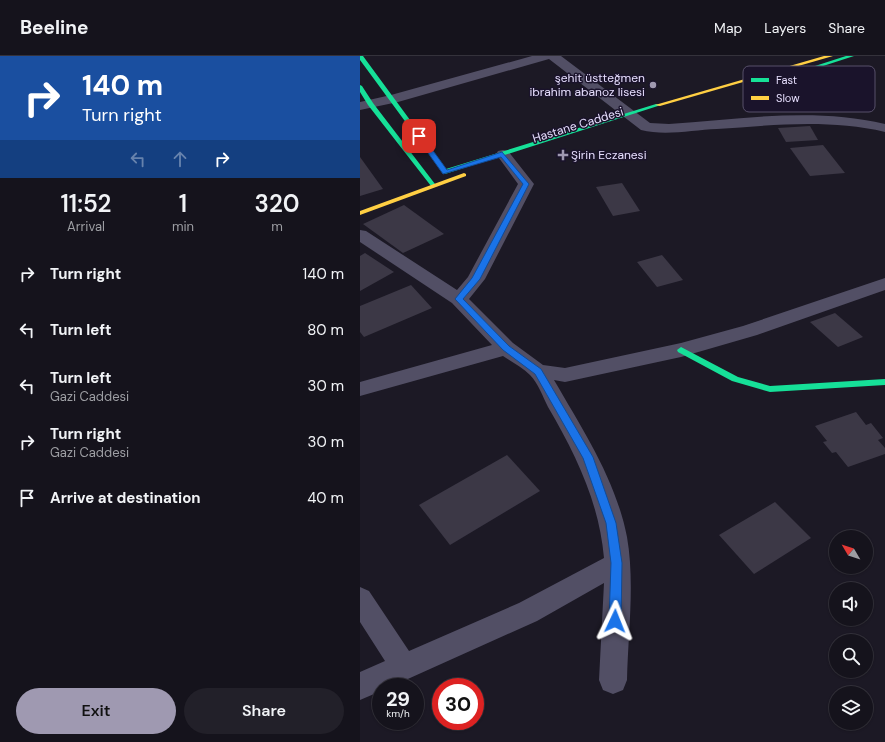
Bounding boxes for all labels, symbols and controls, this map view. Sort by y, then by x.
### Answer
text: Beeline [20,15,88,40]
text: Map [714,19,742,37]
text: Layers [764,19,806,37]
text: Share [828,19,865,37]
legend [743,66,875,112]
text: 140 m [82,67,163,104]
place label: şehit üstteğmen ibrahim abanoz lisesi [529,70,645,100]
icon: right [16,72,68,124]
text: Fast [776,73,797,87]
marker: şehit üstteğmen ibrahim abanoz lisesi [648,80,658,90]
text: Slow [776,91,800,105]
text: Turn right [82,103,162,127]
street label: Hastane Caddesi [530,104,626,146]
pin [402,119,436,153]
icon: arrive [408,125,430,147]
place label: Şirin Eczanesi [571,147,647,163]
icon: left [127,148,149,170]
icon: ahead [169,148,191,170]
icon: right [211,148,233,170]
marker: Şirin Eczanesi [558,150,568,160]
text: 11:52 [61,188,111,219]
text: 1 [179,188,187,219]
text: 320 [255,188,299,219]
text: Arrival [67,218,105,235]
text: min [172,218,194,235]
text: m [271,218,283,235]
icon: right [16,263,38,285]
text: Turn right [50,264,121,284]
text: 140 m [303,264,344,284]
icon: left [16,319,38,341]
text: Turn left [50,320,111,340]
text: 80 m [307,320,344,340]
text: Turn left [50,368,111,388]
icon: left [16,375,38,397]
text: 30 m [308,376,344,396]
text: Gazi Caddesi [50,388,129,405]
text: Turn right [50,424,121,444]
icon: right [16,431,38,453]
text: 30 m [308,432,344,452]
text: Gazi Caddesi [50,444,129,461]
icon: arrive [16,487,38,509]
text: Arrive at destination [50,488,201,508]
text: 40 m [307,488,344,508]
north arrow [829,530,873,574]
map controls [829,530,873,730]
button: sound [829,582,873,626]
position arrow [594,600,636,642]
button: search [829,634,873,678]
speed limit sign: 30 [432,678,484,730]
text: 29 [386,686,410,712]
button: layers [829,686,873,730]
button: Exit [16,688,176,734]
button: Share [184,688,344,734]
text: km/h [386,707,410,720]

